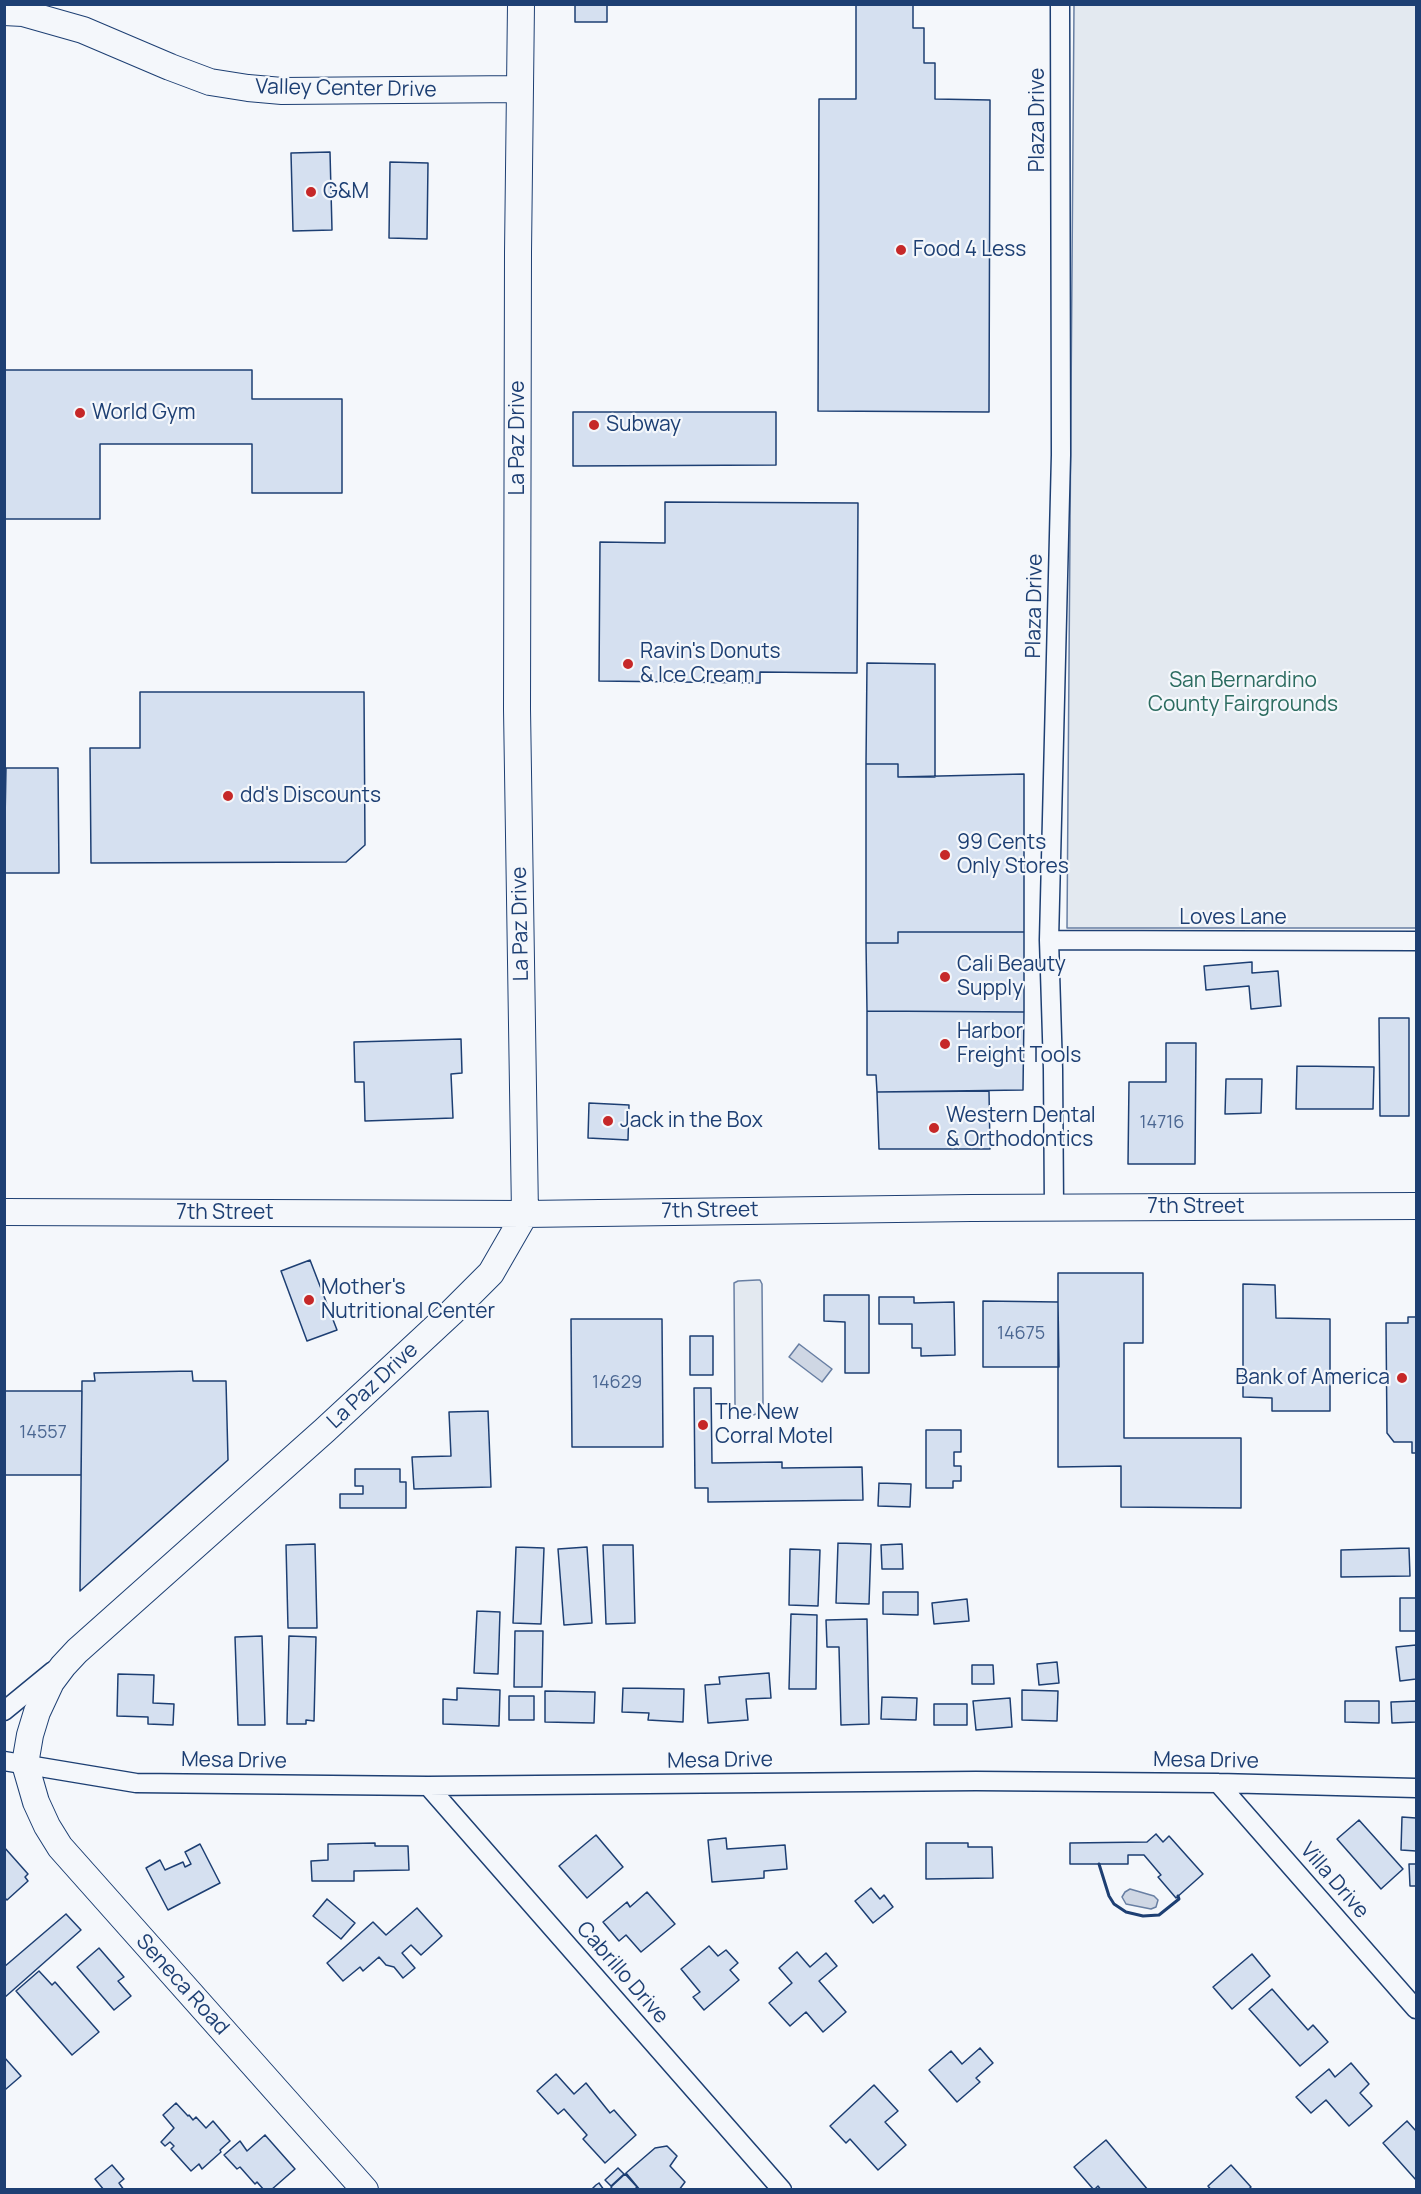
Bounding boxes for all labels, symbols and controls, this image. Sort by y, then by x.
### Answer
street label: Plaza Drive [1025,68,1051,172]
street label: Valley Center Drive [255,75,437,103]
place label: G&M [323,179,369,205]
marker: G&M [304,185,318,199]
place label: Food 4 Less [913,237,1026,263]
marker: Food 4 Less [894,243,908,257]
street label: La Paz Drive [505,381,531,495]
place label: World Gym [92,400,196,426]
marker: World Gym [73,406,87,420]
place label: Subway [606,412,681,438]
marker: Subway [587,418,601,432]
street label: Plaza Drive [1021,553,1049,659]
place label: Ravin's Donuts & Ice Cream [640,639,781,689]
marker: Ravin's Donuts & Ice Cream [621,657,635,671]
park label: San Bernardino County Fairgrounds [1148,668,1338,718]
place label: dd's Discounts [240,783,381,809]
marker: dd's Discounts [221,789,235,803]
place label: 99 Cents Only Stores [957,830,1069,880]
marker: 99 Cents Only Stores [938,848,952,862]
street label: La Paz Drive [507,866,535,982]
street label: Loves Lane [1179,905,1287,931]
place label: Cali Beauty Supply [957,952,1066,1002]
marker: Cali Beauty Supply [938,970,952,984]
place label: Harbor Freight Tools [957,1019,1081,1069]
marker: Harbor Freight Tools [938,1037,952,1051]
place label: Western Dental & Orthodontics [946,1103,1096,1153]
place label: Jack in the Box [620,1108,763,1134]
house number: 14716 [1140,1112,1184,1134]
marker: Jack in the Box [601,1114,615,1128]
marker: Western Dental & Orthodontics [927,1121,941,1135]
street label: 7th Street [1147,1194,1245,1220]
street label: 7th Street [661,1198,759,1224]
street label: 7th Street [176,1200,274,1226]
place label: Mother's Nutritional Center [321,1275,495,1325]
marker: Mother's Nutritional Center [302,1293,316,1307]
house number: 14675 [997,1323,1045,1345]
street label: La Paz Drive [322,1338,424,1434]
place label: Bank of America [1235,1365,1390,1391]
marker: Bank of America [1395,1371,1409,1385]
house number: 14629 [592,1372,642,1394]
place label: The New Corral Motel [715,1400,833,1450]
marker: The New Corral Motel [696,1418,710,1432]
house number: 14557 [19,1422,67,1444]
street label: Mesa Drive [181,1747,287,1775]
street label: Mesa Drive [667,1747,773,1775]
street label: Mesa Drive [1153,1747,1259,1775]
street label: Villa Drive [1294,1838,1374,1924]
street label: Cabrillo Drive [571,1917,673,2029]
street label: Seneca Road [130,1929,234,2041]

